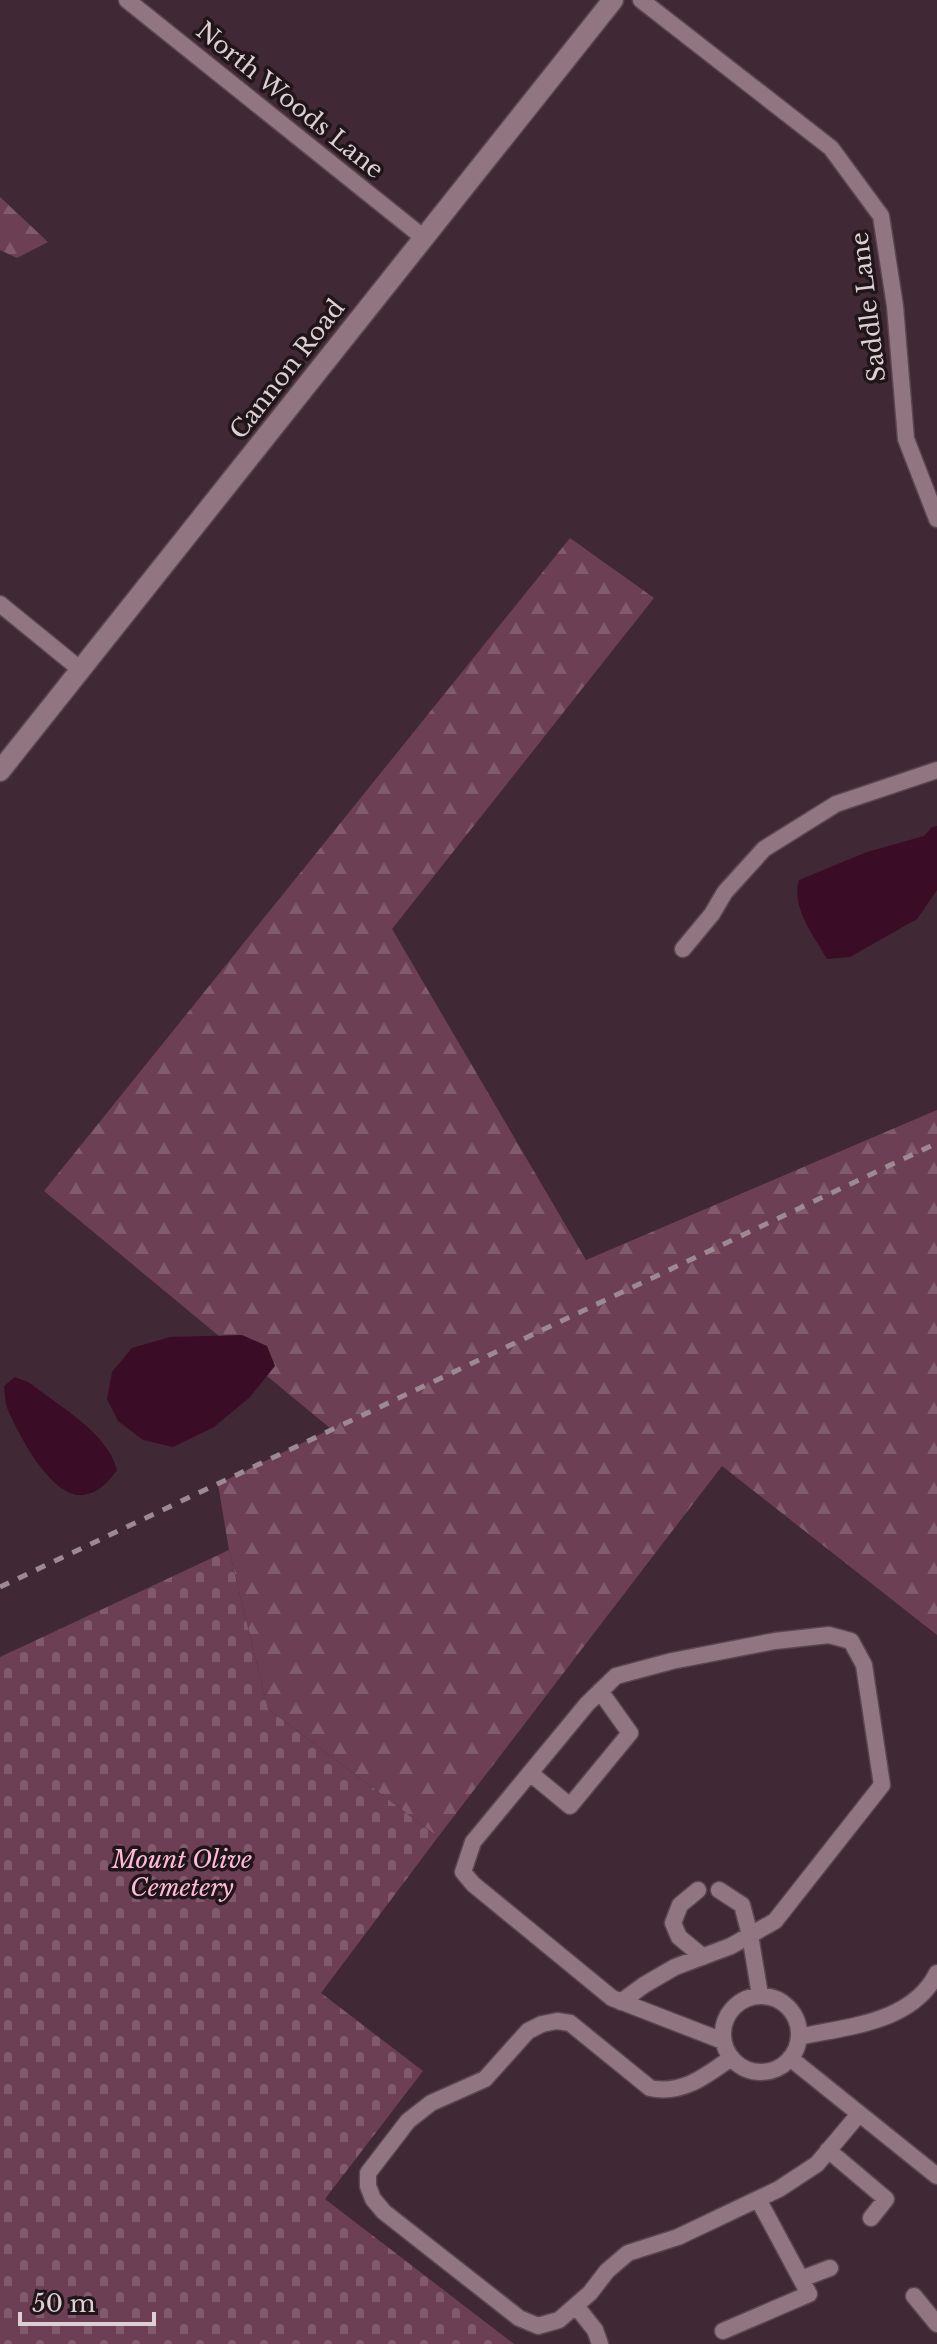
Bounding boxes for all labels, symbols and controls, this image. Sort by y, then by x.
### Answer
street label: North Woods Lane [191,16,389,184]
street label: Saddle Lane [844,230,892,384]
street label: Cannon Road [224,294,350,444]
park label: Mount Olive Cemetery [111,1845,252,1902]
scale bar [20,2276,154,2326]
text: 50 m [32,2289,96,2318]

